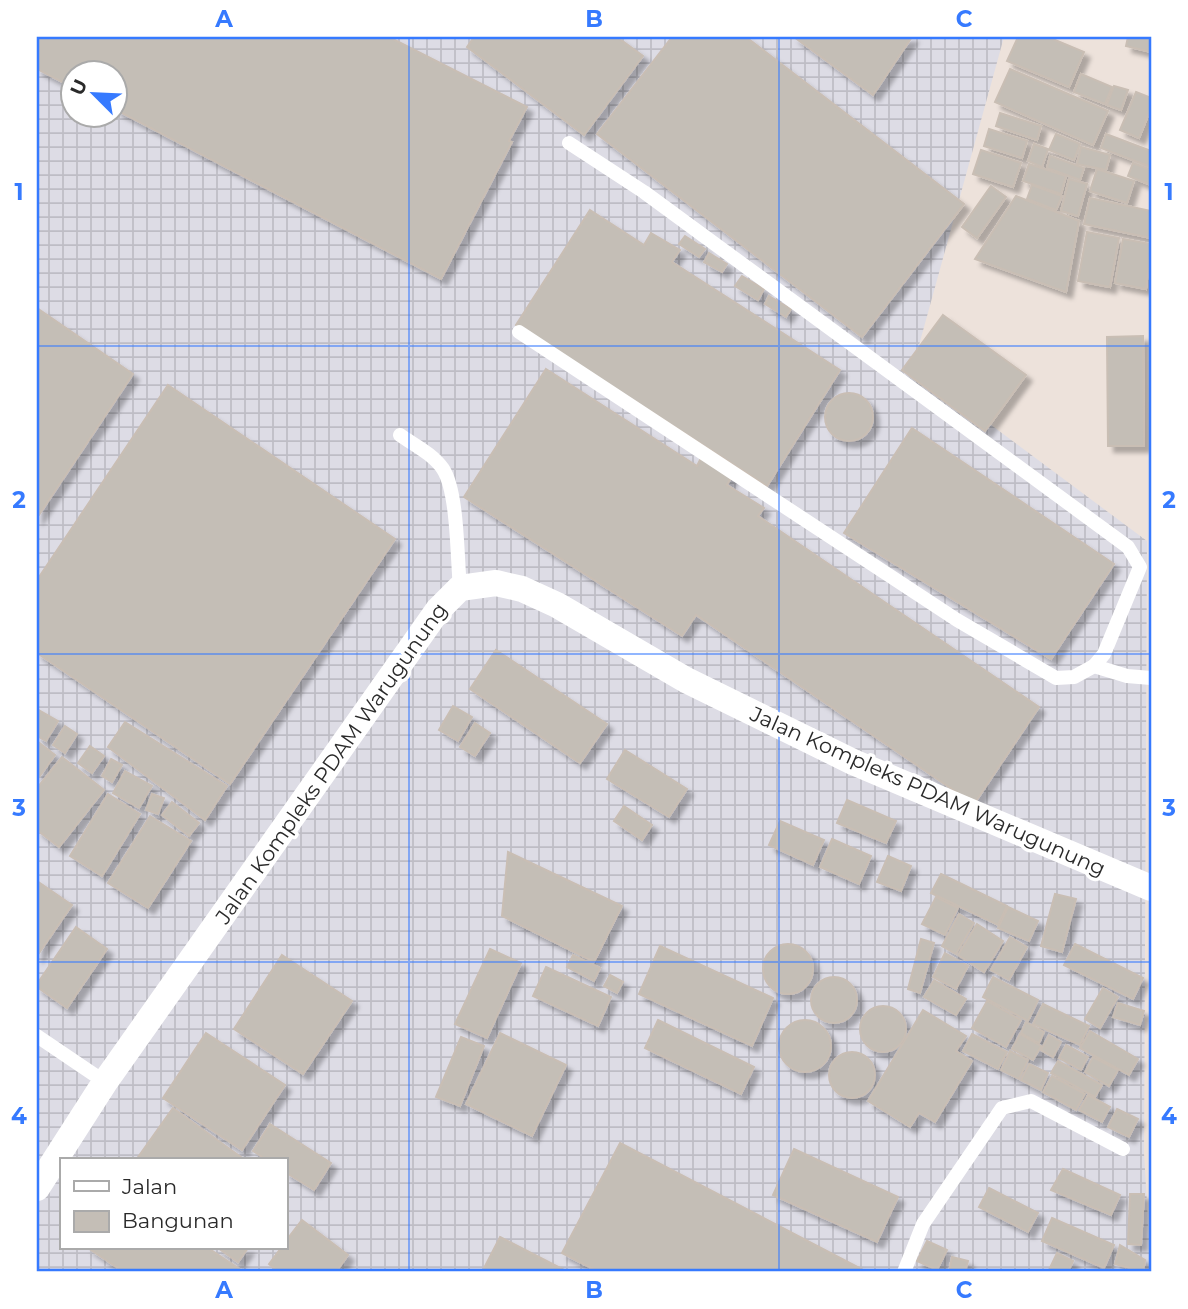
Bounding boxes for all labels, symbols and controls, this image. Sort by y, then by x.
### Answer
text: A [214,5,233,33]
text: B [585,5,603,33]
text: C [956,5,973,33]
north arrow [60,60,130,130]
text: U [65,76,92,99]
text: 1 [14,178,24,206]
text: 1 [1164,178,1174,206]
text: 2 [12,486,26,514]
text: 2 [1162,486,1176,514]
street label: Jalan Kompleks PDAM Warugunung [209,598,452,929]
street label: Jalan Kompleks PDAM Warugunung [746,701,1109,881]
text: 3 [11,794,26,822]
text: 3 [1161,794,1176,822]
text: 4 [11,1102,27,1130]
text: 4 [1161,1102,1177,1130]
legend [60,1158,287,1250]
text: Jalan [121,1174,177,1199]
text: Bangunan [122,1208,234,1233]
text: A [214,1276,233,1304]
text: B [585,1276,603,1304]
text: C [956,1276,973,1304]

